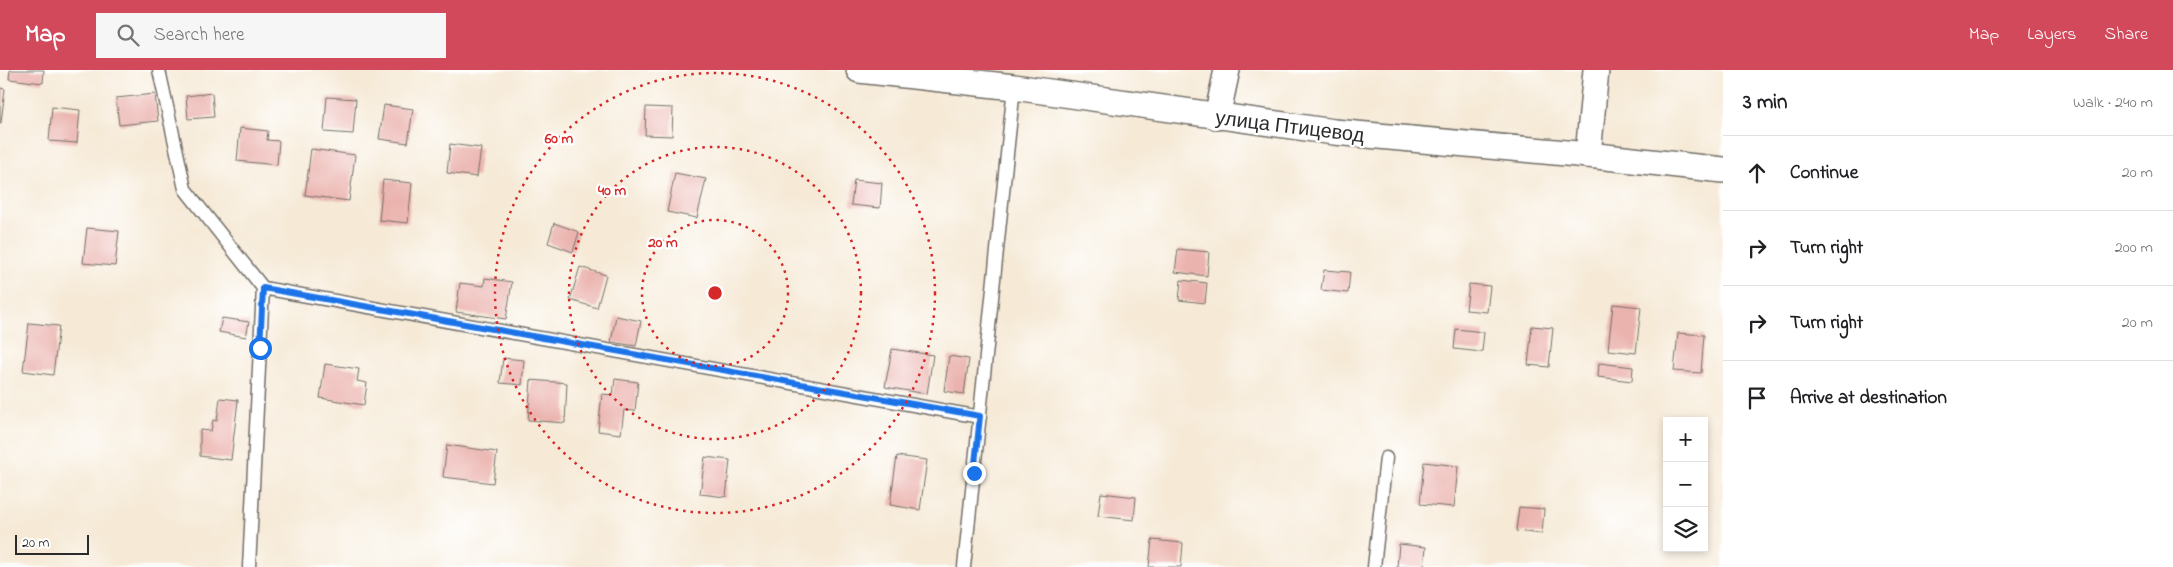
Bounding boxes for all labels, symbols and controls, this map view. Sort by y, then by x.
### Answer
search box [96,13,446,58]
text: Map [25,18,66,53]
icon: search [114,21,142,49]
text: Search here [154,22,245,49]
text: Map [1969,22,1999,48]
text: Layers [2027,22,2077,48]
text: Share [2105,22,2148,48]
text: 3 min [1743,88,1787,118]
text: Walk · 240 m [2073,91,2153,115]
street label: улица Птицевод [1214,105,1366,152]
text: 60 m [544,128,574,150]
icon: ahead [1743,159,1771,187]
text: Continue [1790,160,1858,187]
text: 20 m [2122,161,2153,185]
text: 40 m [597,180,626,202]
text: 20 m [647,232,678,254]
icon: right [1743,234,1771,262]
text: Turn right [1790,235,1863,262]
text: 200 m [2115,236,2153,260]
centre of rings [706,284,724,302]
icon: right [1743,309,1771,337]
text: Turn right [1790,310,1863,337]
text: 20 m [2122,311,2153,335]
route start [249,337,272,360]
icon: arrive [1743,384,1771,412]
text: Arrive at destination [1790,385,1947,412]
map controls [1663,417,1708,552]
button: + [1663,417,1708,462]
route end [963,462,986,485]
button: − [1663,462,1708,507]
button: layers [1663,507,1708,552]
scale bar [15,532,89,555]
text: 20 m [22,533,49,554]

